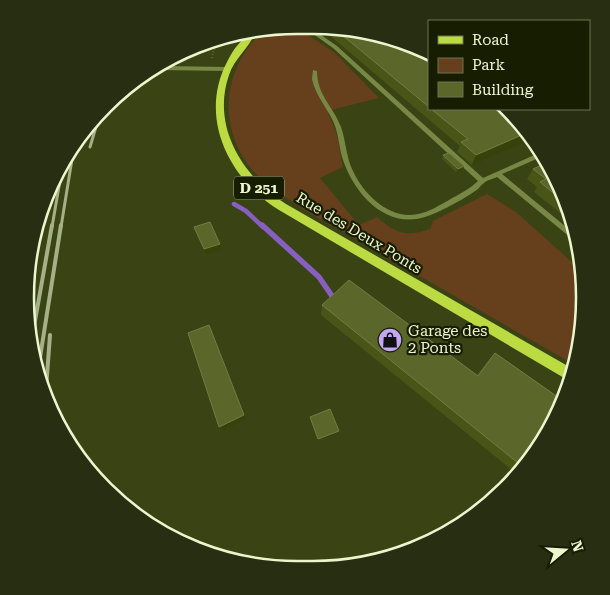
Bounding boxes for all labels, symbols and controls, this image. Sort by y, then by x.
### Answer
legend [428,20,590,110]
text: Road [472,31,509,49]
text: Park [472,56,506,74]
text: Building [472,81,534,99]
road number: D 251 [234,177,284,200]
street label: Rue des Deux Ponts [293,188,425,278]
place label: Garage des 2 Ponts [408,322,487,357]
shop icon: Garage des 2 Ponts [377,327,403,353]
north arrow [540,525,590,575]
text: N [568,538,587,554]

